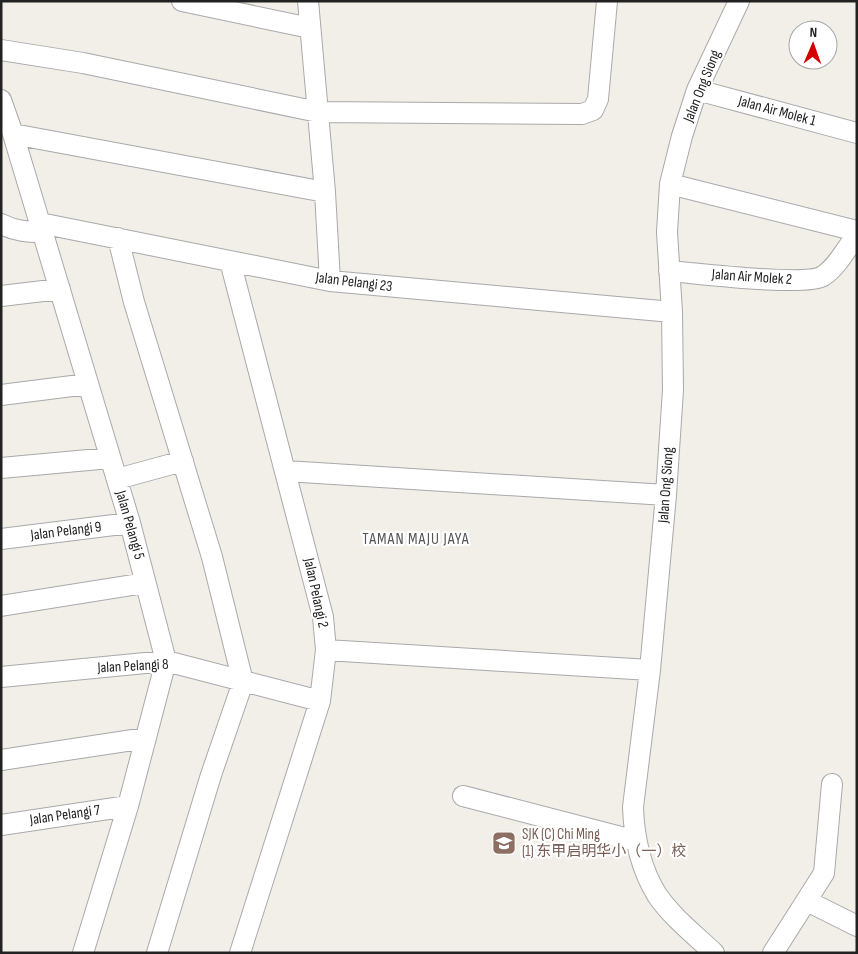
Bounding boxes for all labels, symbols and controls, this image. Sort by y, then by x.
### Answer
north arrow [788,20,838,70]
text: N [809,24,817,41]
street label: Jalan Ong Siong [679,47,725,126]
street label: Jalan Air Molek 1 [735,91,819,131]
street label: Jalan Air Molek 2 [710,265,793,289]
street label: Jalan Pelangi 23 [314,268,393,296]
street label: Jalan Ong Siong [654,446,678,525]
street label: Jalan Pelangi 5 [111,487,149,562]
street label: Jalan Pelangi 9 [28,517,103,545]
district label: TAMAN MAJU JAYA [362,530,470,549]
street label: Jalan Pelangi 2 [299,555,333,630]
street label: Jalan Pelangi 8 [96,655,169,677]
street label: Jalan Pelangi 7 [28,801,101,829]
place label: SJK (C) Chi Ming (1) 东甲启明华小（一）校 [522,825,686,861]
school or university icon: SJK (C) Chi Ming (1) 东甲启明华小（一）校 [491,830,517,856]

